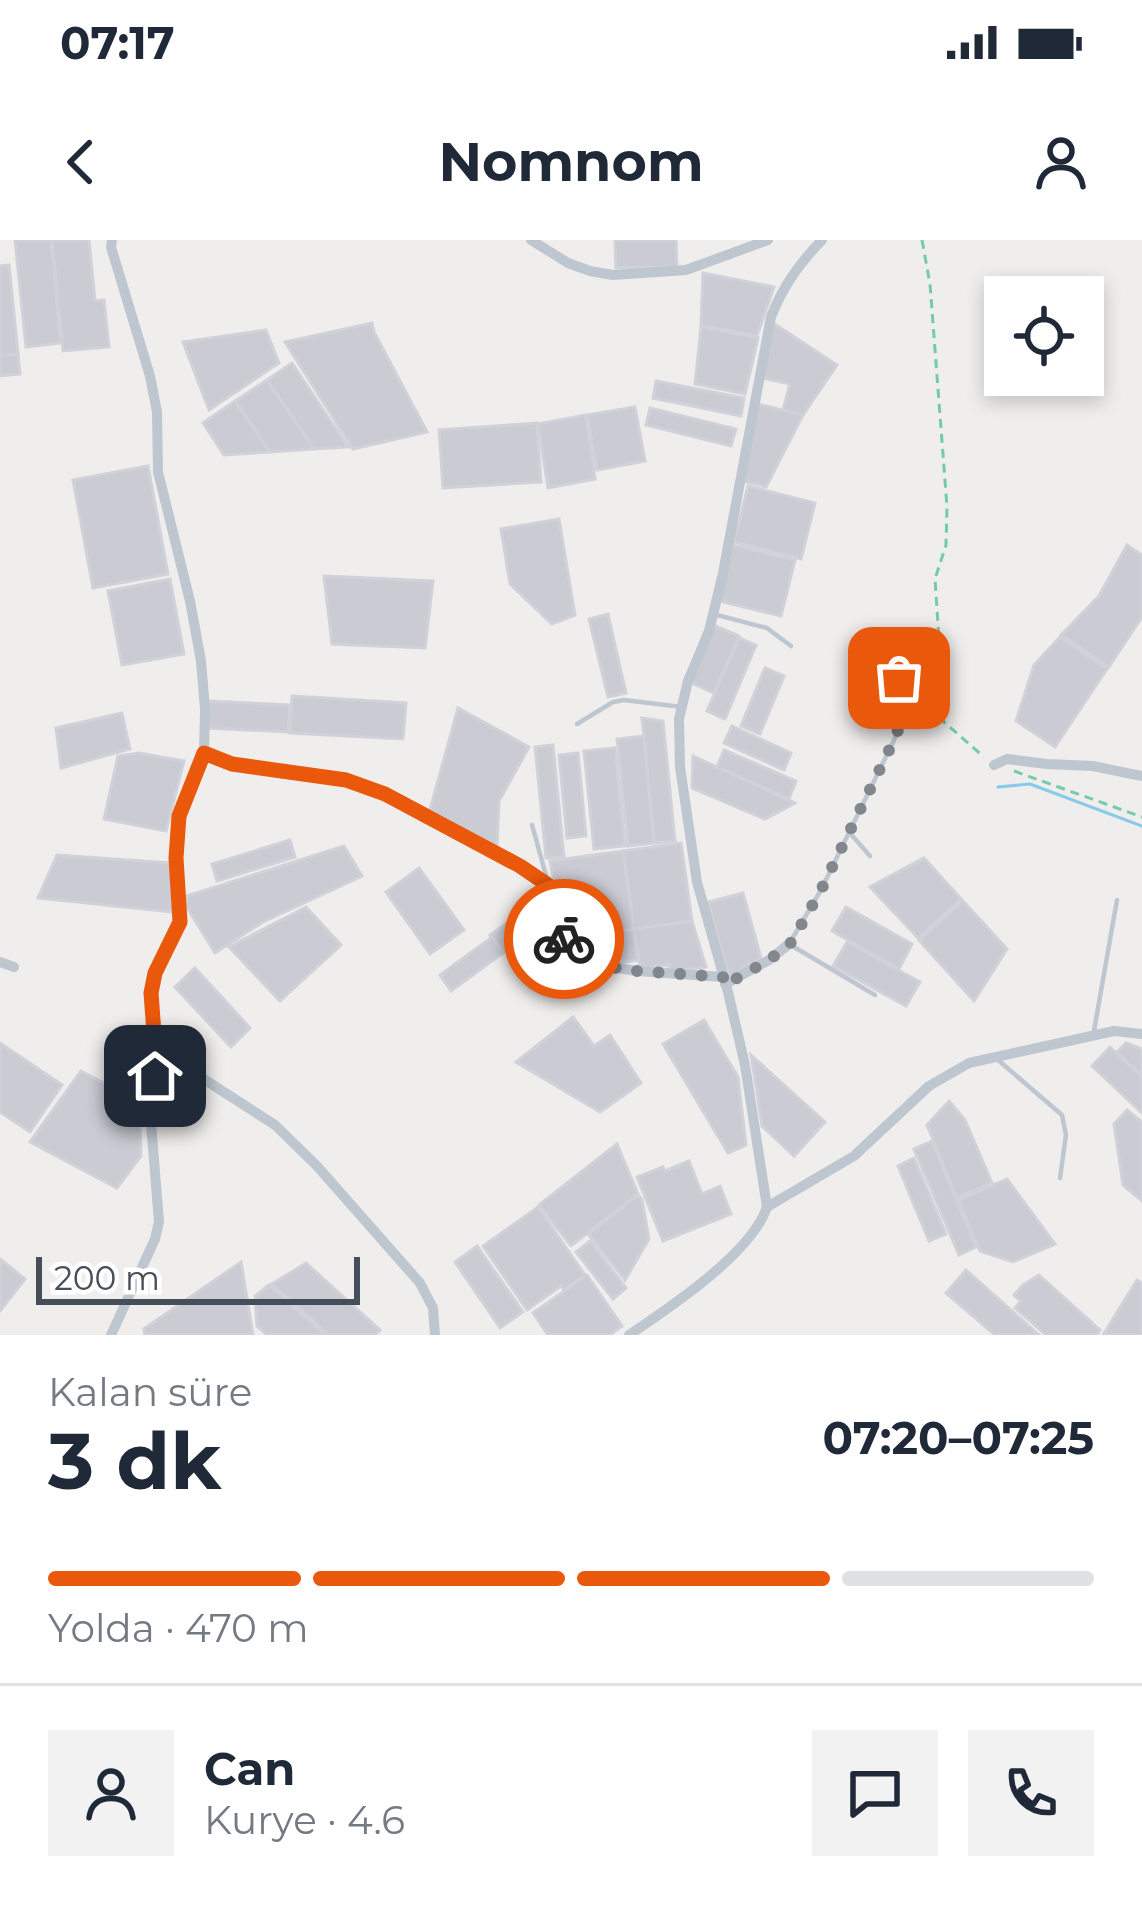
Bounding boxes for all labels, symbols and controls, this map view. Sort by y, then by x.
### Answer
text: 07:17 [60,15,175,70]
icon: back [48,129,114,195]
text: Nomnom [438,129,704,195]
icon: person [1028,129,1094,195]
map controls [984,276,1104,396]
button: locate [984,276,1104,396]
pin [848,627,950,729]
icon: bag [866,645,932,711]
courier [504,879,624,999]
icon: bike [531,906,597,972]
pin [104,1025,206,1127]
icon: home [122,1043,188,1109]
scale bar [36,1251,360,1304]
text: 200 m [54,1258,160,1298]
text: Kalan süre [48,1368,252,1416]
text: 07:20–07:25 [822,1410,1094,1465]
text: 3 dk [48,1413,221,1509]
text: Yolda · 470 m [48,1604,309,1652]
button: person [48,1730,174,1856]
button: chat [812,1730,938,1856]
button: phone [968,1730,1094,1856]
text: Can [204,1741,295,1796]
text: Kurye · 4.6 [204,1796,405,1844]

